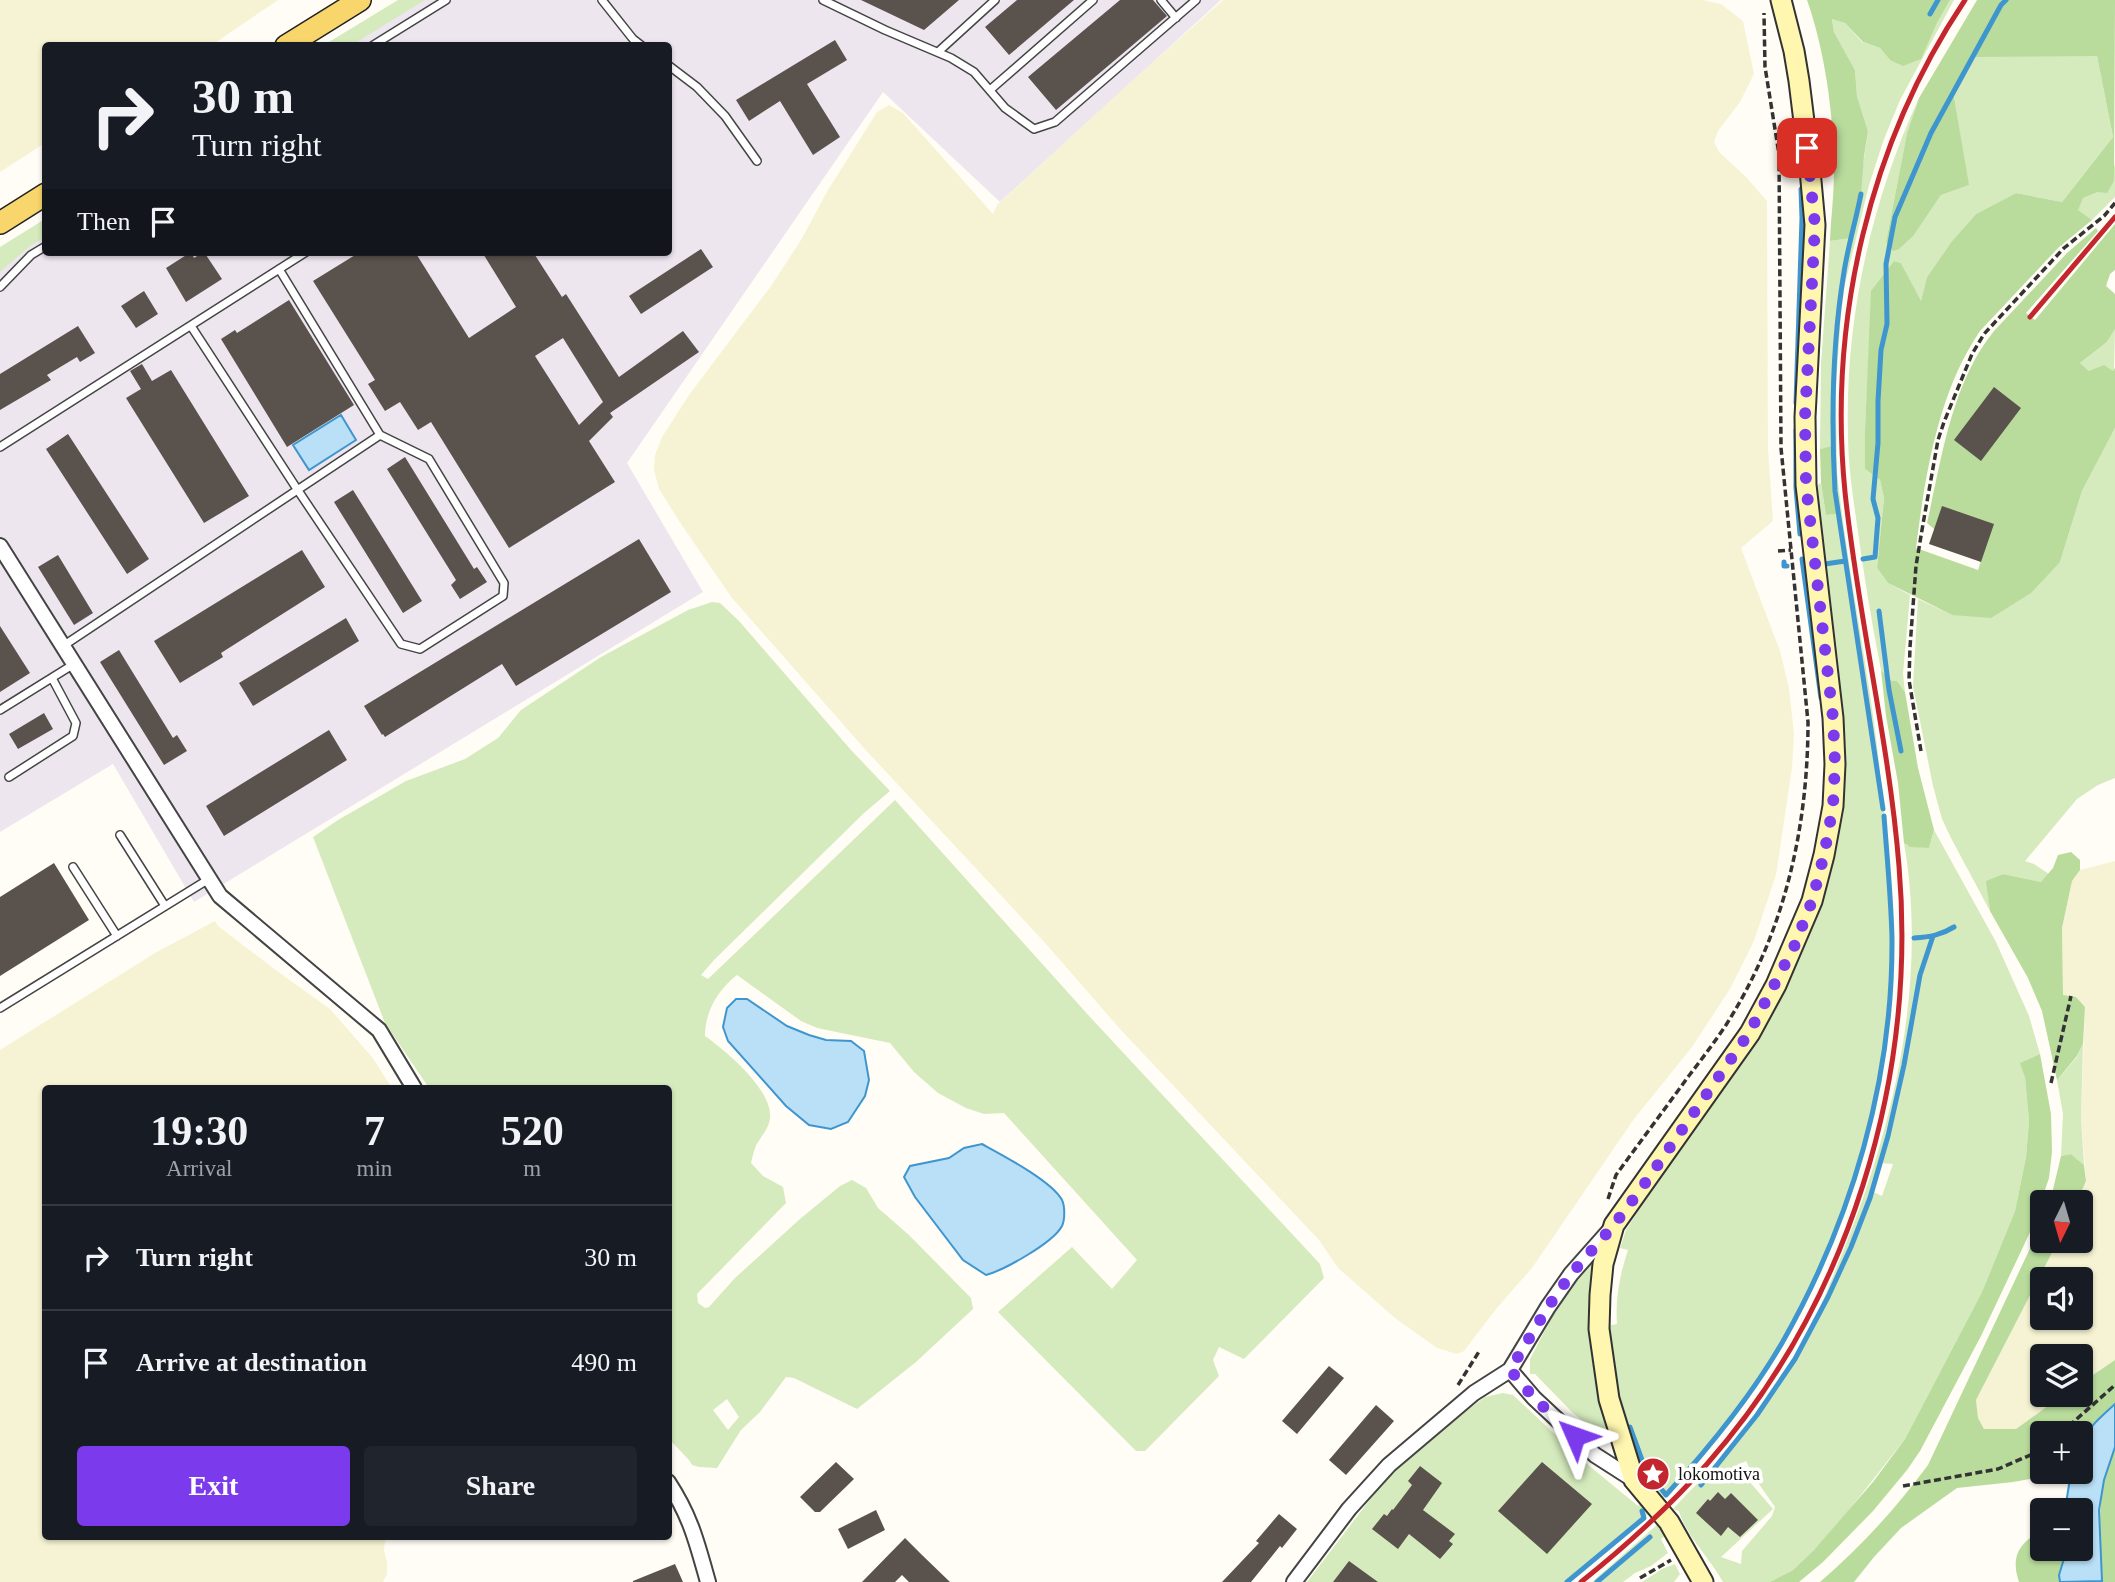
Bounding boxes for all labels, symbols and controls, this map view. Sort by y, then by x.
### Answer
text: 30 m [192,69,294,124]
icon: right [77,70,168,161]
pin [1777,118,1837,178]
text: Turn right [192,127,322,163]
icon: arrive [1788,129,1826,167]
icon: arrive [144,203,182,241]
text: Then [77,207,130,236]
text: 19:30 [150,1108,248,1154]
text: 7 [364,1108,385,1154]
text: 520 [501,1108,564,1154]
text: Arrival [166,1156,233,1181]
text: min [357,1156,392,1181]
text: m [523,1156,541,1181]
north arrow [2030,1190,2093,1253]
map controls [2030,1190,2093,1561]
icon: right [77,1239,115,1277]
text: Turn right [136,1243,253,1272]
text: 30 m [584,1243,637,1272]
button: sound [2030,1267,2093,1330]
icon: arrive [77,1344,115,1382]
button: layers [2030,1344,2093,1407]
text: Arrive at destination [136,1348,367,1377]
text: 490 m [571,1348,637,1377]
position arrow [1538,1399,1612,1473]
button: + [2030,1421,2093,1484]
button: Exit [77,1446,350,1526]
button: Share [364,1446,637,1526]
place icon: lokomotiva [1634,1455,1672,1493]
place label: lokomotiva [1678,1464,1760,1484]
button: − [2030,1498,2093,1561]

